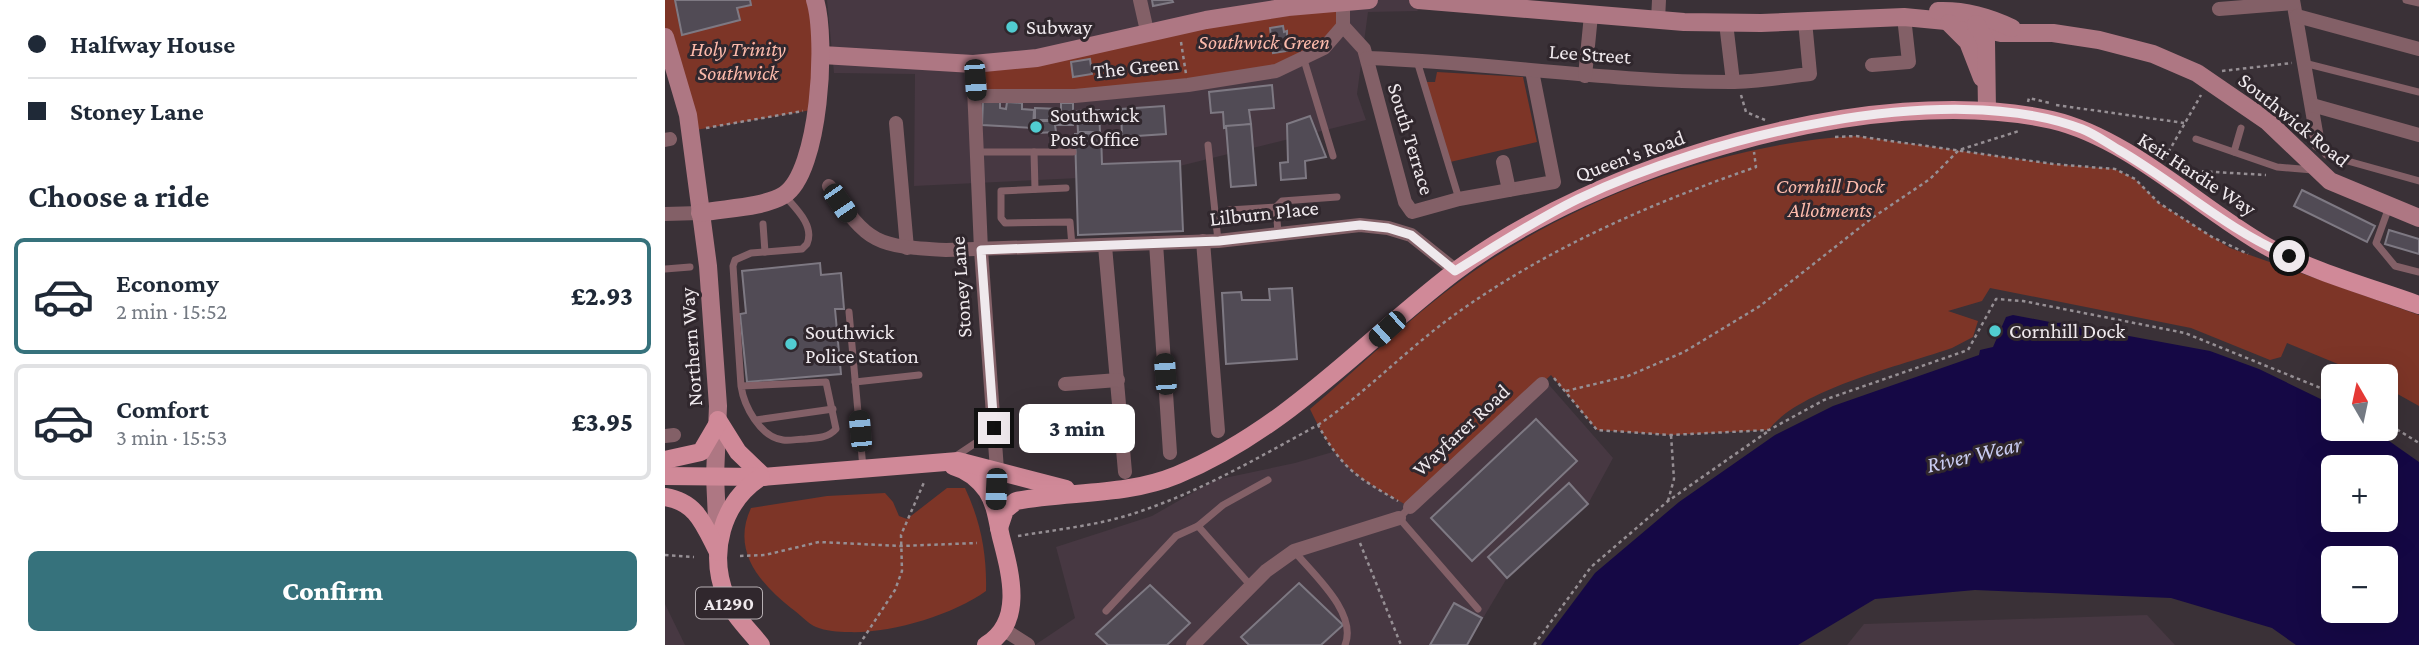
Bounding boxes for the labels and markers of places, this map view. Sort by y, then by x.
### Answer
place label: Subway [1026,15,1093,39]
marker: Subway [1004,19,1020,35]
place label: Southwick Post Office [1050,103,1139,151]
marker: Southwick Post Office [1028,119,1044,135]
place label: Cornhill Dock [2009,319,2125,343]
place label: Southwick Police Station [805,320,919,368]
marker: Cornhill Dock [1987,323,2003,339]
marker: Southwick Police Station [783,336,799,352]

